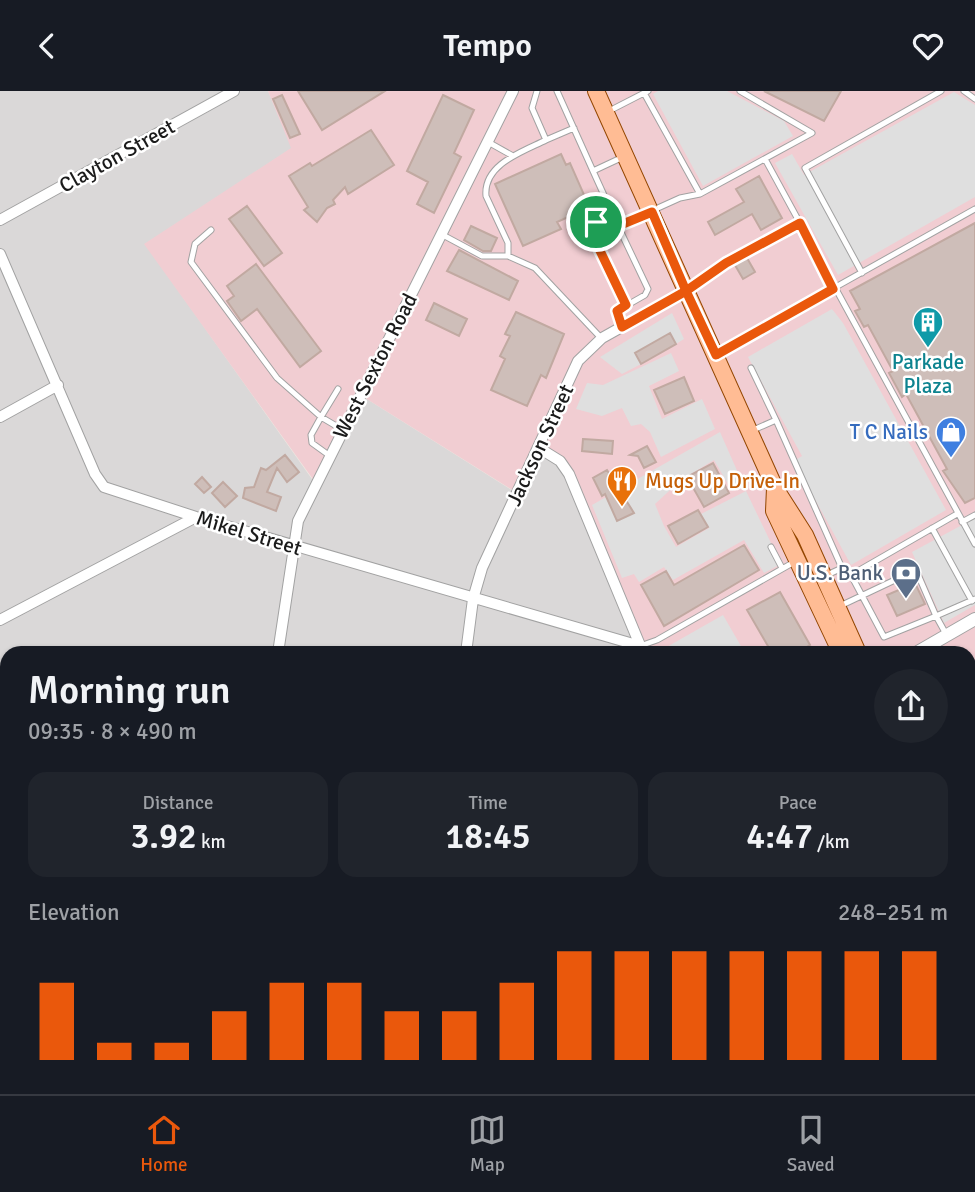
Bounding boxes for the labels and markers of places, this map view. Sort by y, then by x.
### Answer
pin [566,192,626,252]
building icon: Parkade Plaza [911,305,945,349]
place label: Parkade Plaza [892,349,964,399]
shop icon: T C Nails [934,415,968,459]
place label: T C Nails [850,419,928,445]
restaurant icon: Mugs Up Drive-In [605,464,639,508]
place label: Mugs Up Drive-In [645,468,800,494]
bank icon: U.S. Bank [889,556,923,600]
place label: U.S. Bank [797,560,883,586]

